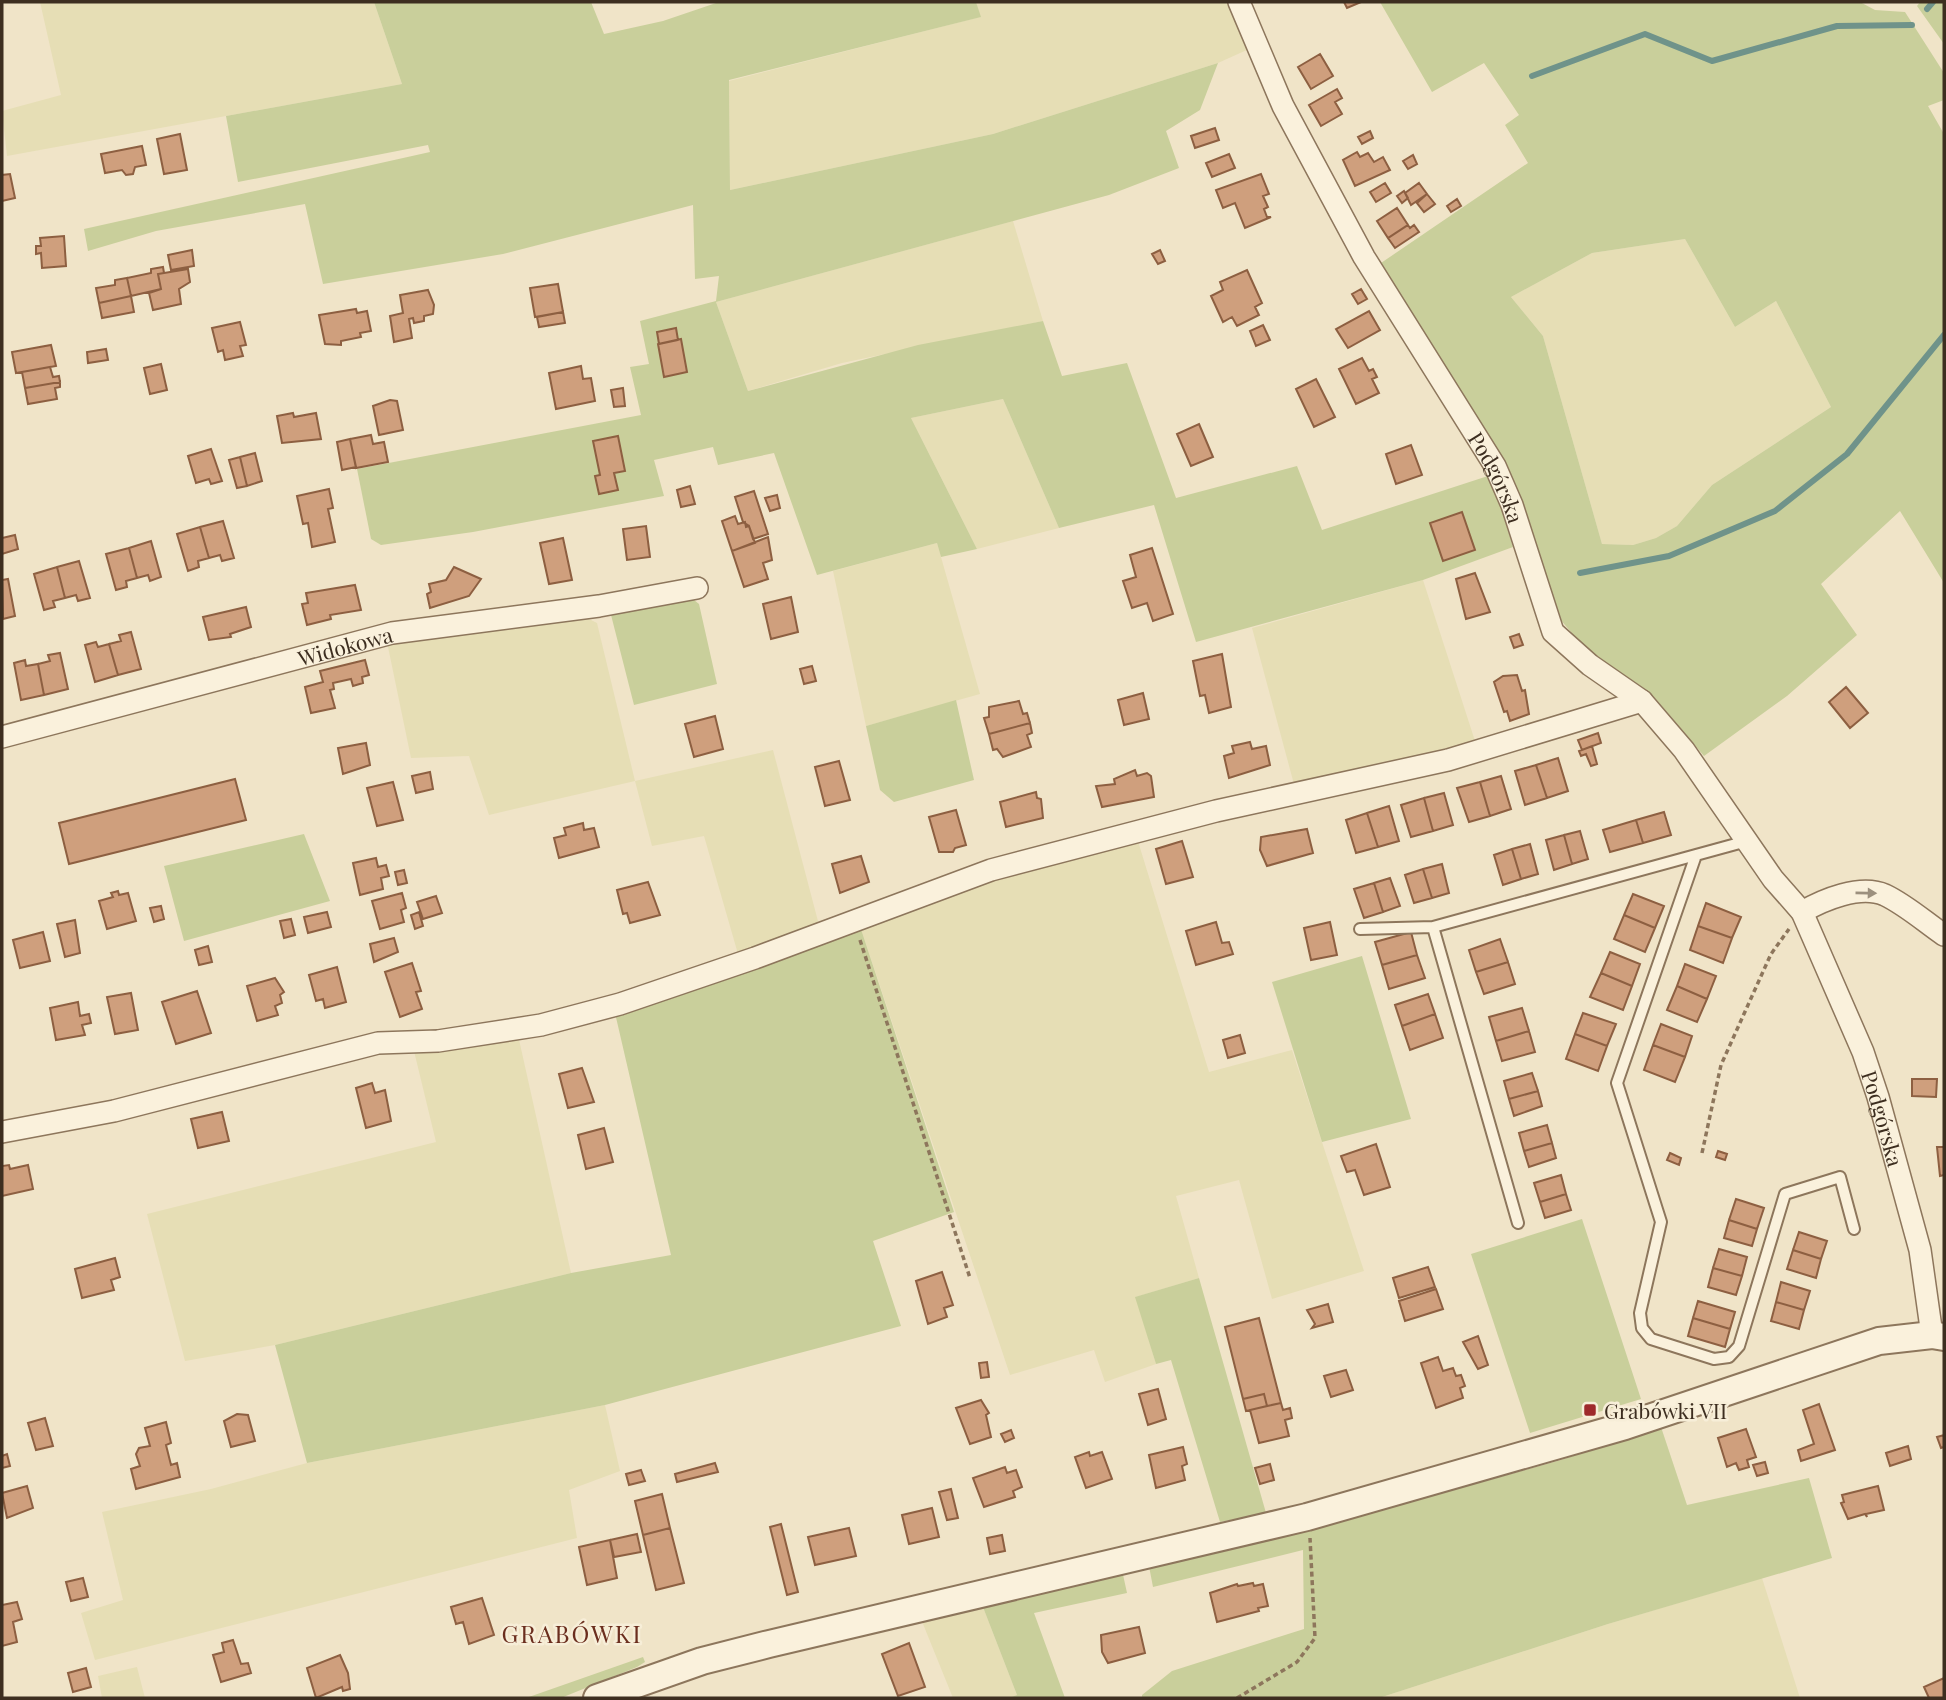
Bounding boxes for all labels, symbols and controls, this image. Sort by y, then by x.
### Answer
street label: Podgórska [1463,426,1531,527]
street label: Widokowa [294,619,396,672]
one-way arrow [1855,888,1877,899]
street label: Podgórska [1856,1067,1911,1170]
place label: Grabówki VII [1604,1396,1727,1424]
marker: Grabówki VII [1582,1402,1598,1418]
district label: GRABÓWKI [501,1617,643,1649]

